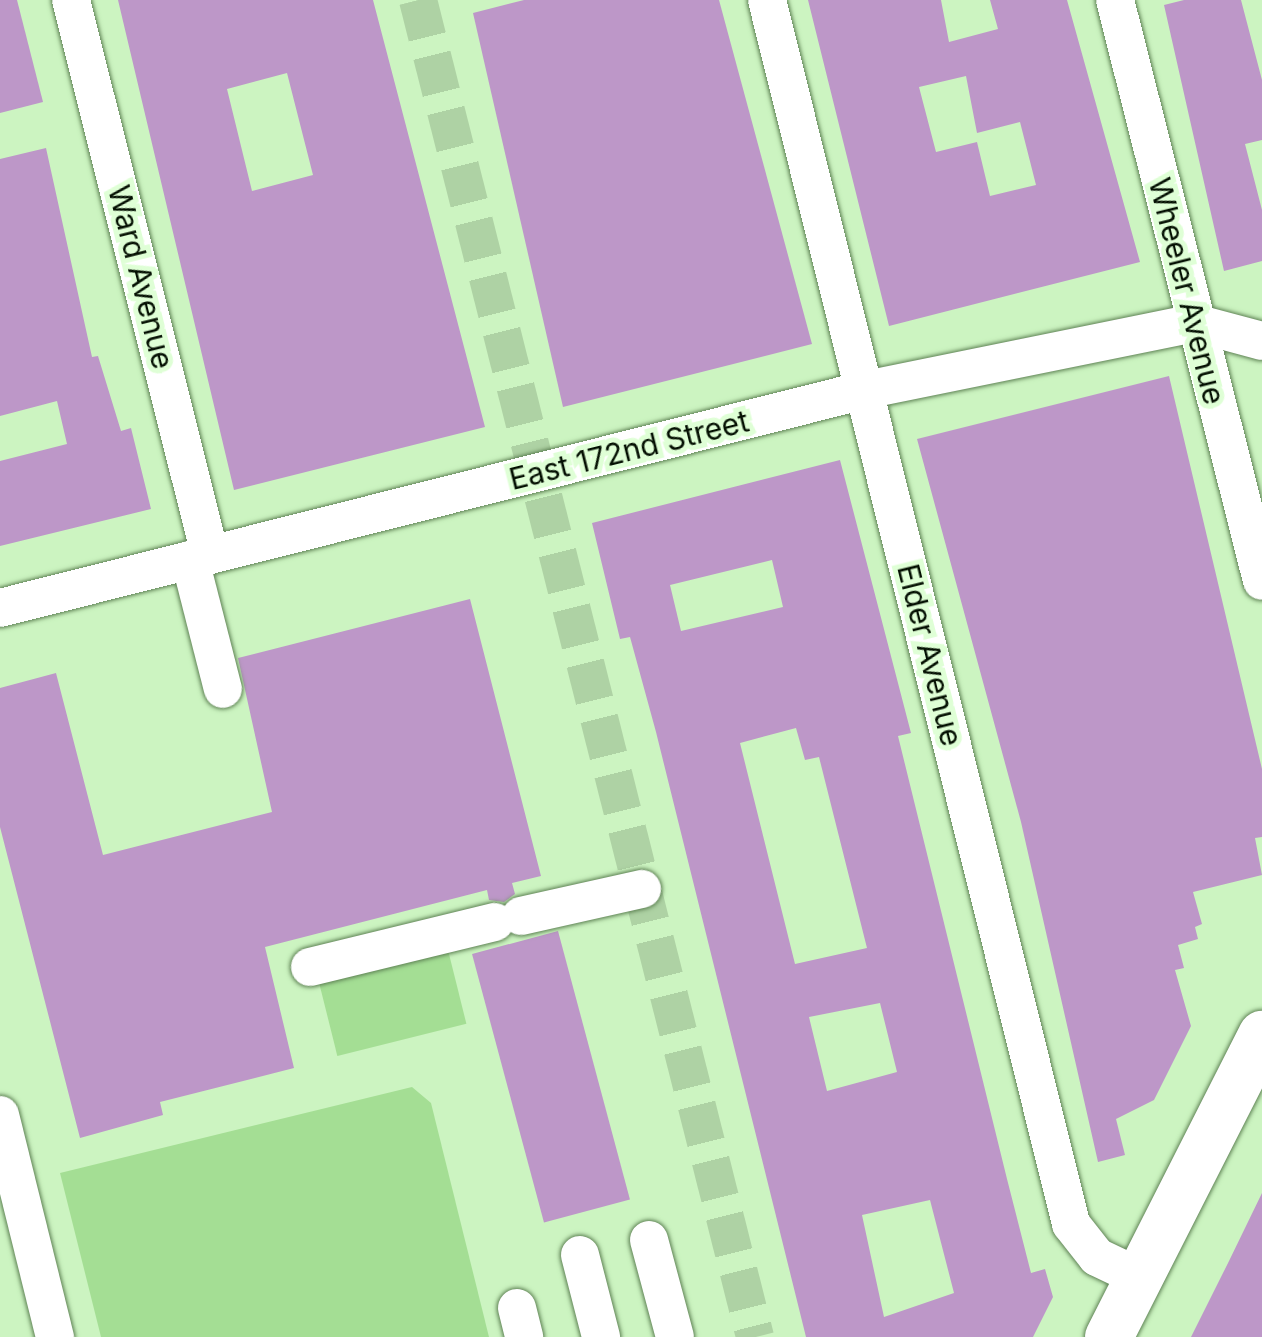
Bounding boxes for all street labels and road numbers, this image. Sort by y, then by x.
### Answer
street label: Wheeler Avenue [1141,174,1233,408]
street label: Ward Avenue [101,182,181,372]
street label: East 172nd Street [505,403,753,497]
street label: Elder Avenue [890,560,970,750]

